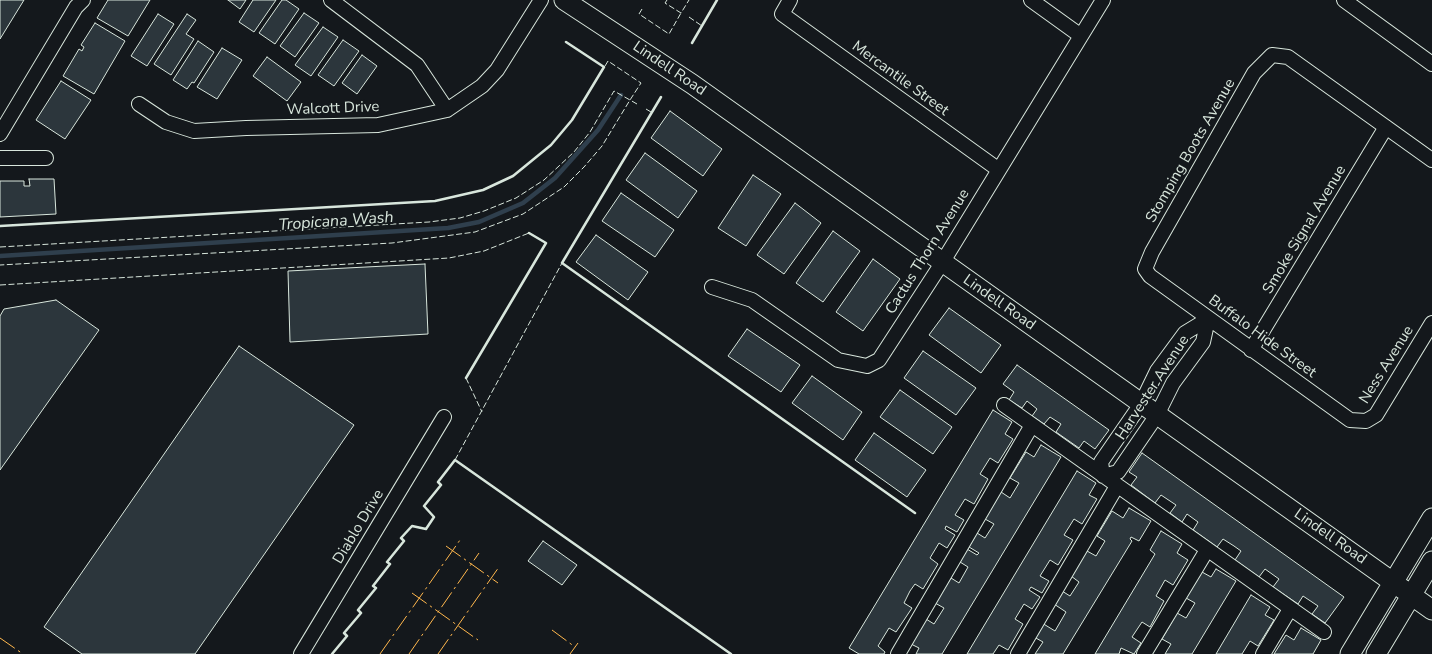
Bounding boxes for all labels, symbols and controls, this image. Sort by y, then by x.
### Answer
street label: Lindell Road [629,38,709,100]
street label: Mercantile Street [848,38,952,120]
street label: Stomping Boots Avenue [1142,76,1240,226]
street label: Walcott Drive [286,98,380,120]
street label: Smoke Signal Avenue [1259,162,1351,298]
street label: Cactus Thorn Avenue [882,186,974,318]
water label: Tropicana Wash [278,208,394,236]
street label: Lindell Road [959,271,1039,335]
street label: Buffalo Hide Street [1204,292,1320,382]
street label: Ness Avenue [1356,323,1418,407]
street label: Harvester Avenue [1112,332,1194,444]
street label: Diablo Drive [330,487,388,567]
street label: Lindell Road [1290,505,1370,569]

